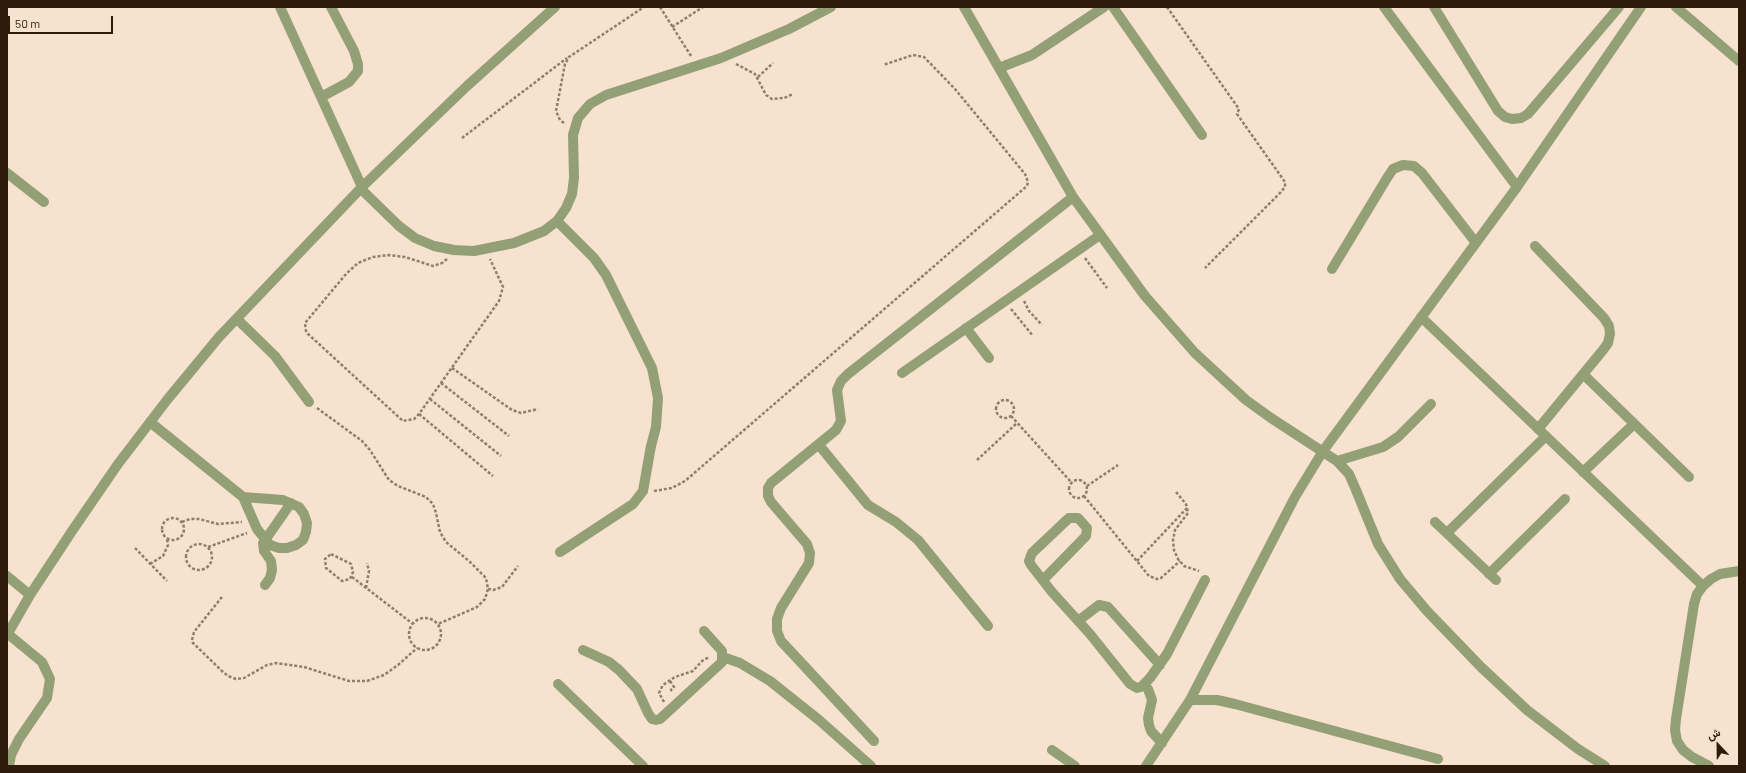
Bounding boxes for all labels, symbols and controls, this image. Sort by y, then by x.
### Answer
scale bar [10,8,115,34]
text: 50 m [15,16,40,30]
north arrow [1698,725,1738,765]
text: ش [1705,725,1722,742]

